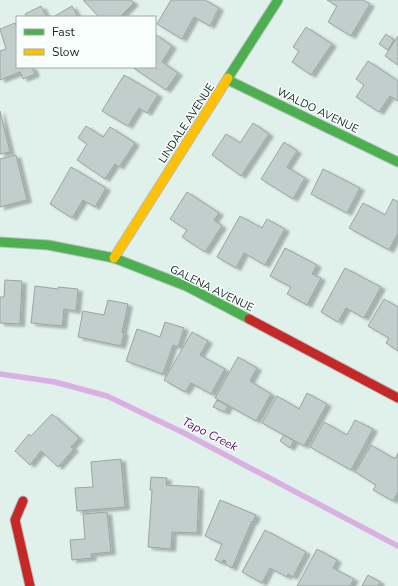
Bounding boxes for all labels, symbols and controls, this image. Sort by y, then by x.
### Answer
legend [16,16,156,68]
text: Fast [52,24,75,40]
text: Slow [52,44,80,60]
street label: LINDALE AVENUE [155,81,218,166]
street label: WALDO AVENUE [275,84,361,137]
street label: GALENA AVENUE [167,262,256,315]
water label: Tapo Creek [179,413,241,455]

